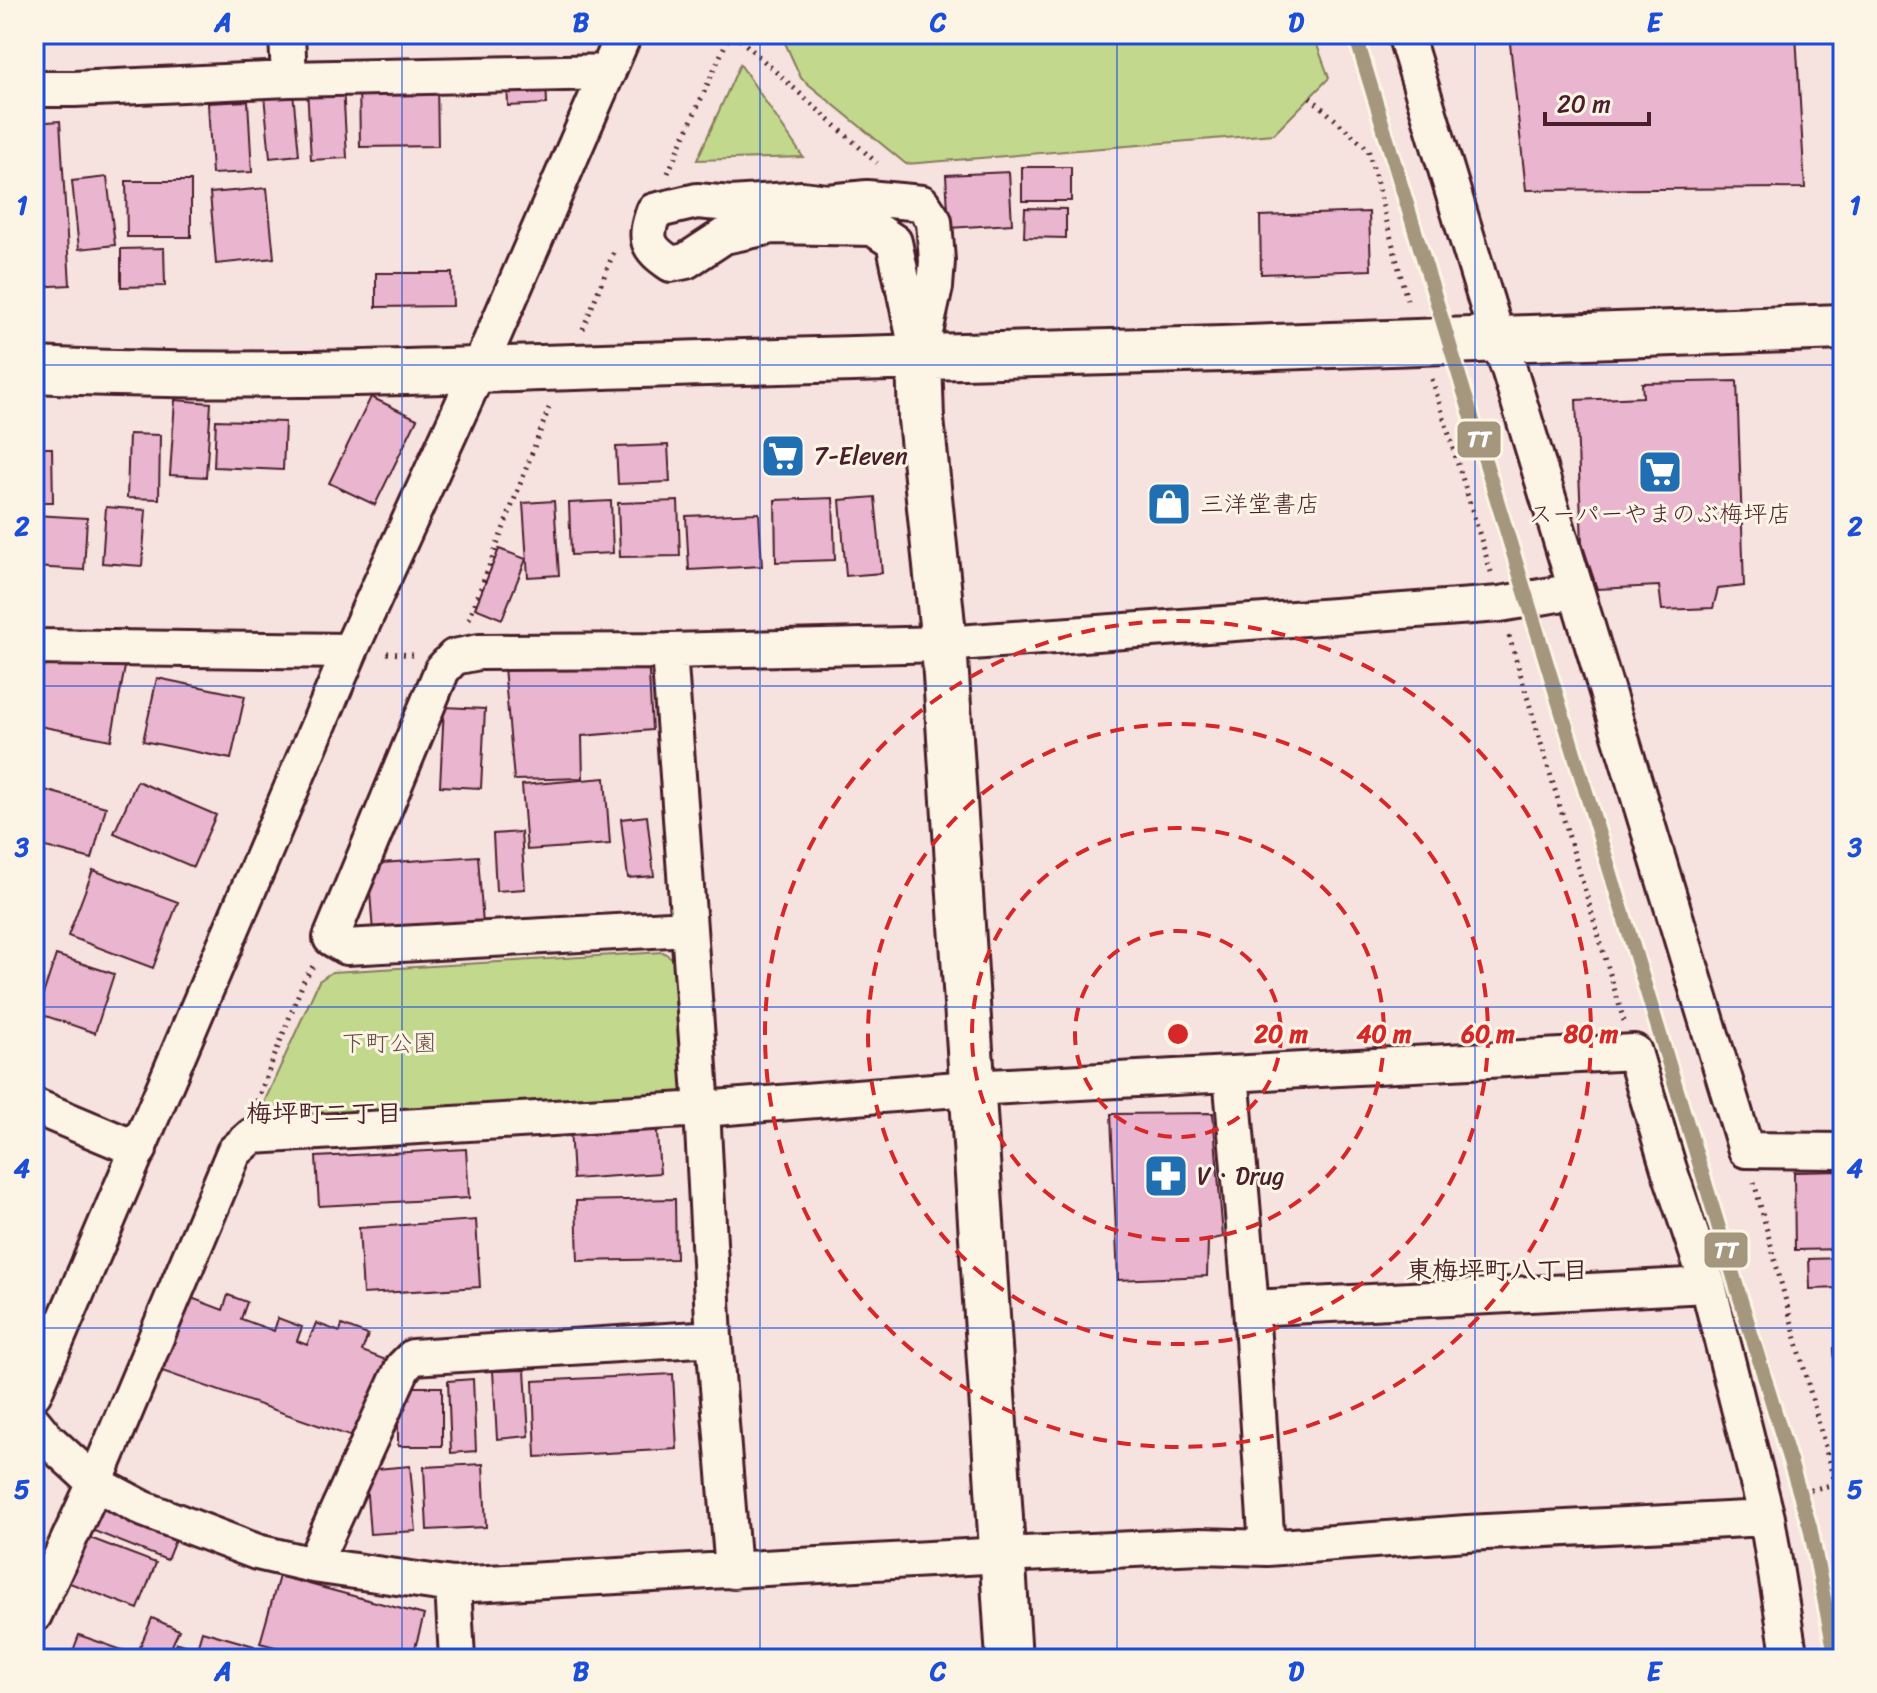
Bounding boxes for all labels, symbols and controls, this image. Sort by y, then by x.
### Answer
text: A [213,0,232,45]
text: B [573,0,590,45]
text: C [929,0,947,45]
text: D [1288,0,1304,45]
text: E [1647,0,1664,45]
scale bar [1545,76,1649,126]
text: 20 m [1557,83,1611,125]
text: 1 [16,182,28,228]
text: 1 [1849,182,1861,228]
line badge: TT [1456,420,1502,459]
text: TT [1467,420,1493,459]
supermarket icon: 7-Eleven [759,432,807,480]
place label: 7-Eleven [814,435,908,477]
supermarket icon: スーパーやまのぶ梅坪店 [1636,448,1684,496]
shop icon: 三洋堂書店 [1145,480,1193,528]
place label: 三洋堂書店 [1200,483,1320,525]
place label: スーパーやまのぶ梅坪店 [1529,493,1791,535]
text: 2 [13,503,30,549]
text: 2 [1846,503,1863,549]
text: 3 [14,824,30,870]
text: 3 [1847,824,1863,870]
text: 20 m [1253,1013,1308,1055]
text: 40 m [1357,1013,1412,1055]
text: 60 m [1460,1013,1515,1055]
text: 80 m [1563,1013,1619,1055]
centre of rings [1164,1020,1192,1048]
park label: 下町公園 [341,1022,437,1064]
district label: 梅坪町二丁目 [246,1090,402,1136]
text: 4 [14,1145,30,1191]
text: 4 [1847,1145,1863,1191]
pharmacy icon: V・Drug [1142,1152,1190,1200]
place label: V・Drug [1197,1155,1284,1197]
line badge: TT [1703,1231,1749,1269]
text: TT [1714,1231,1740,1270]
district label: 東梅坪町八丁目 [1406,1247,1588,1293]
text: 5 [14,1466,30,1512]
text: 5 [1847,1466,1863,1512]
text: A [213,1648,232,1693]
text: B [573,1648,590,1693]
text: C [929,1648,947,1693]
text: D [1288,1648,1304,1693]
text: E [1647,1648,1664,1693]

